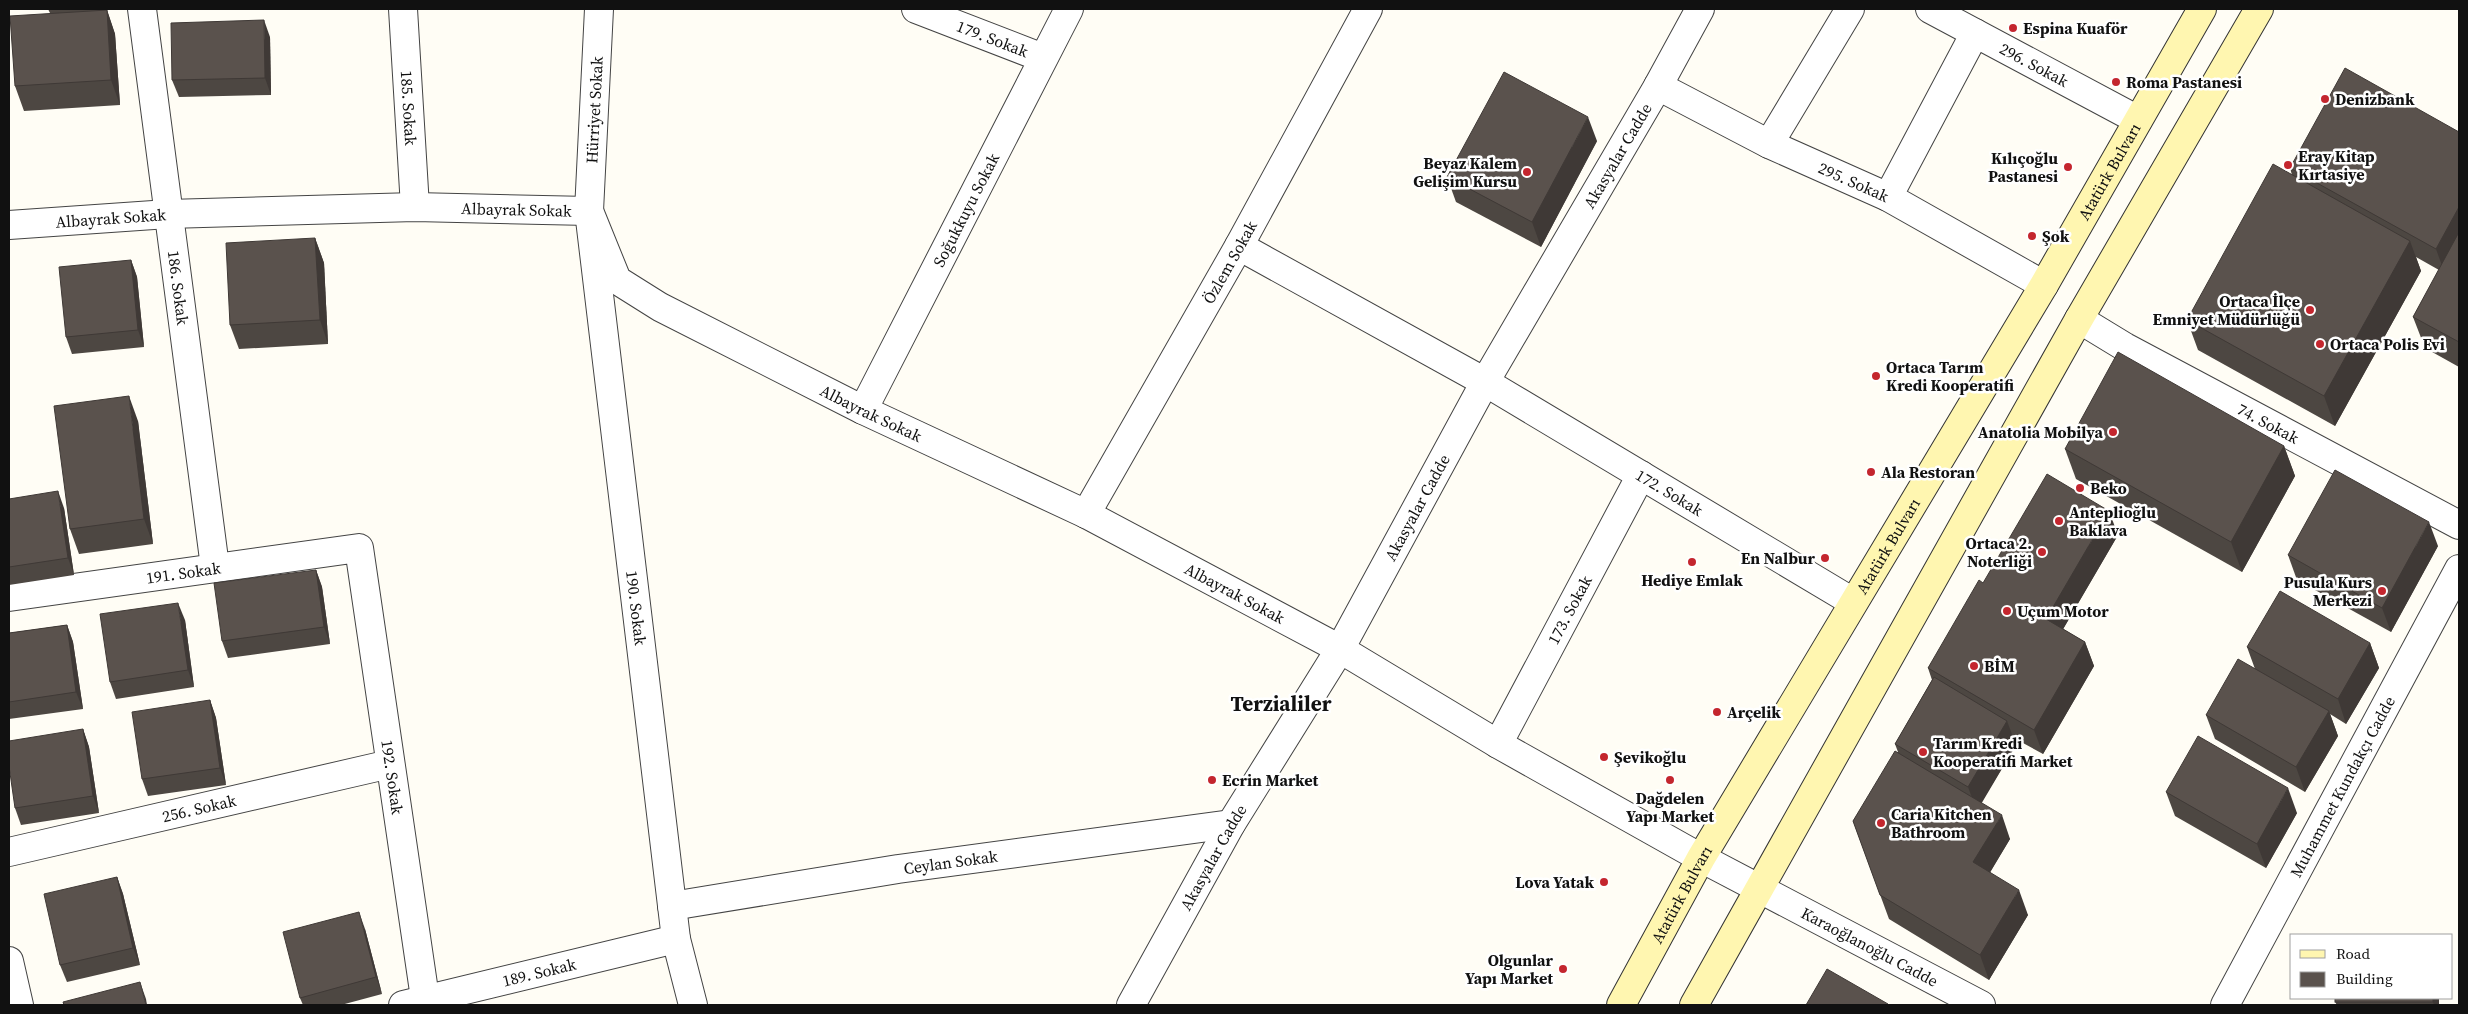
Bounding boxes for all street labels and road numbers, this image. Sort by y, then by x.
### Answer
street label: 179. Sokak [954,15,1032,62]
street label: 296. Sokak [1996,37,2073,92]
street label: Hürriyet Sokak [580,56,608,164]
street label: 185. Sokak [396,70,422,146]
street label: Akasyalar Cadde [1578,99,1657,212]
street label: Atatürk Bulvarı [2073,119,2146,224]
street label: Soğukkuyu Sokak [927,149,1004,270]
street label: 295. Sokak [1815,156,1893,207]
street label: Albayrak Sokak [461,197,572,222]
street label: Albayrak Sokak [55,203,167,233]
street label: Özlem Sokak [1197,216,1262,308]
street label: 186. Sokak [163,249,194,327]
street label: Albayrak Sokak [816,379,926,447]
street label: 74. Sokak [2233,398,2303,449]
street label: Akasyalar Cadde [1379,450,1455,565]
street label: 172. Sokak [1632,464,1708,521]
street label: Atatürk Bulvarı [1850,494,1925,598]
street label: 191. Sokak [145,556,222,589]
street label: Albayrak Sokak [1181,557,1289,629]
street label: 190. Sokak [621,569,652,647]
street label: 173. Sokak [1542,571,1597,648]
street label: Muhammet Kundakçı Cadde [2285,692,2400,881]
street label: 192. Sokak [376,738,409,816]
street label: 256. Sokak [160,789,238,827]
street label: Akasyalar Cadde [1174,800,1252,914]
street label: Atatürk Bulvarı [1646,841,1717,947]
street label: Ceylan Sokak [902,845,999,879]
street label: Karaoğlanoğlu Cadde [1798,902,1942,992]
street label: 189. Sokak [500,953,578,992]

